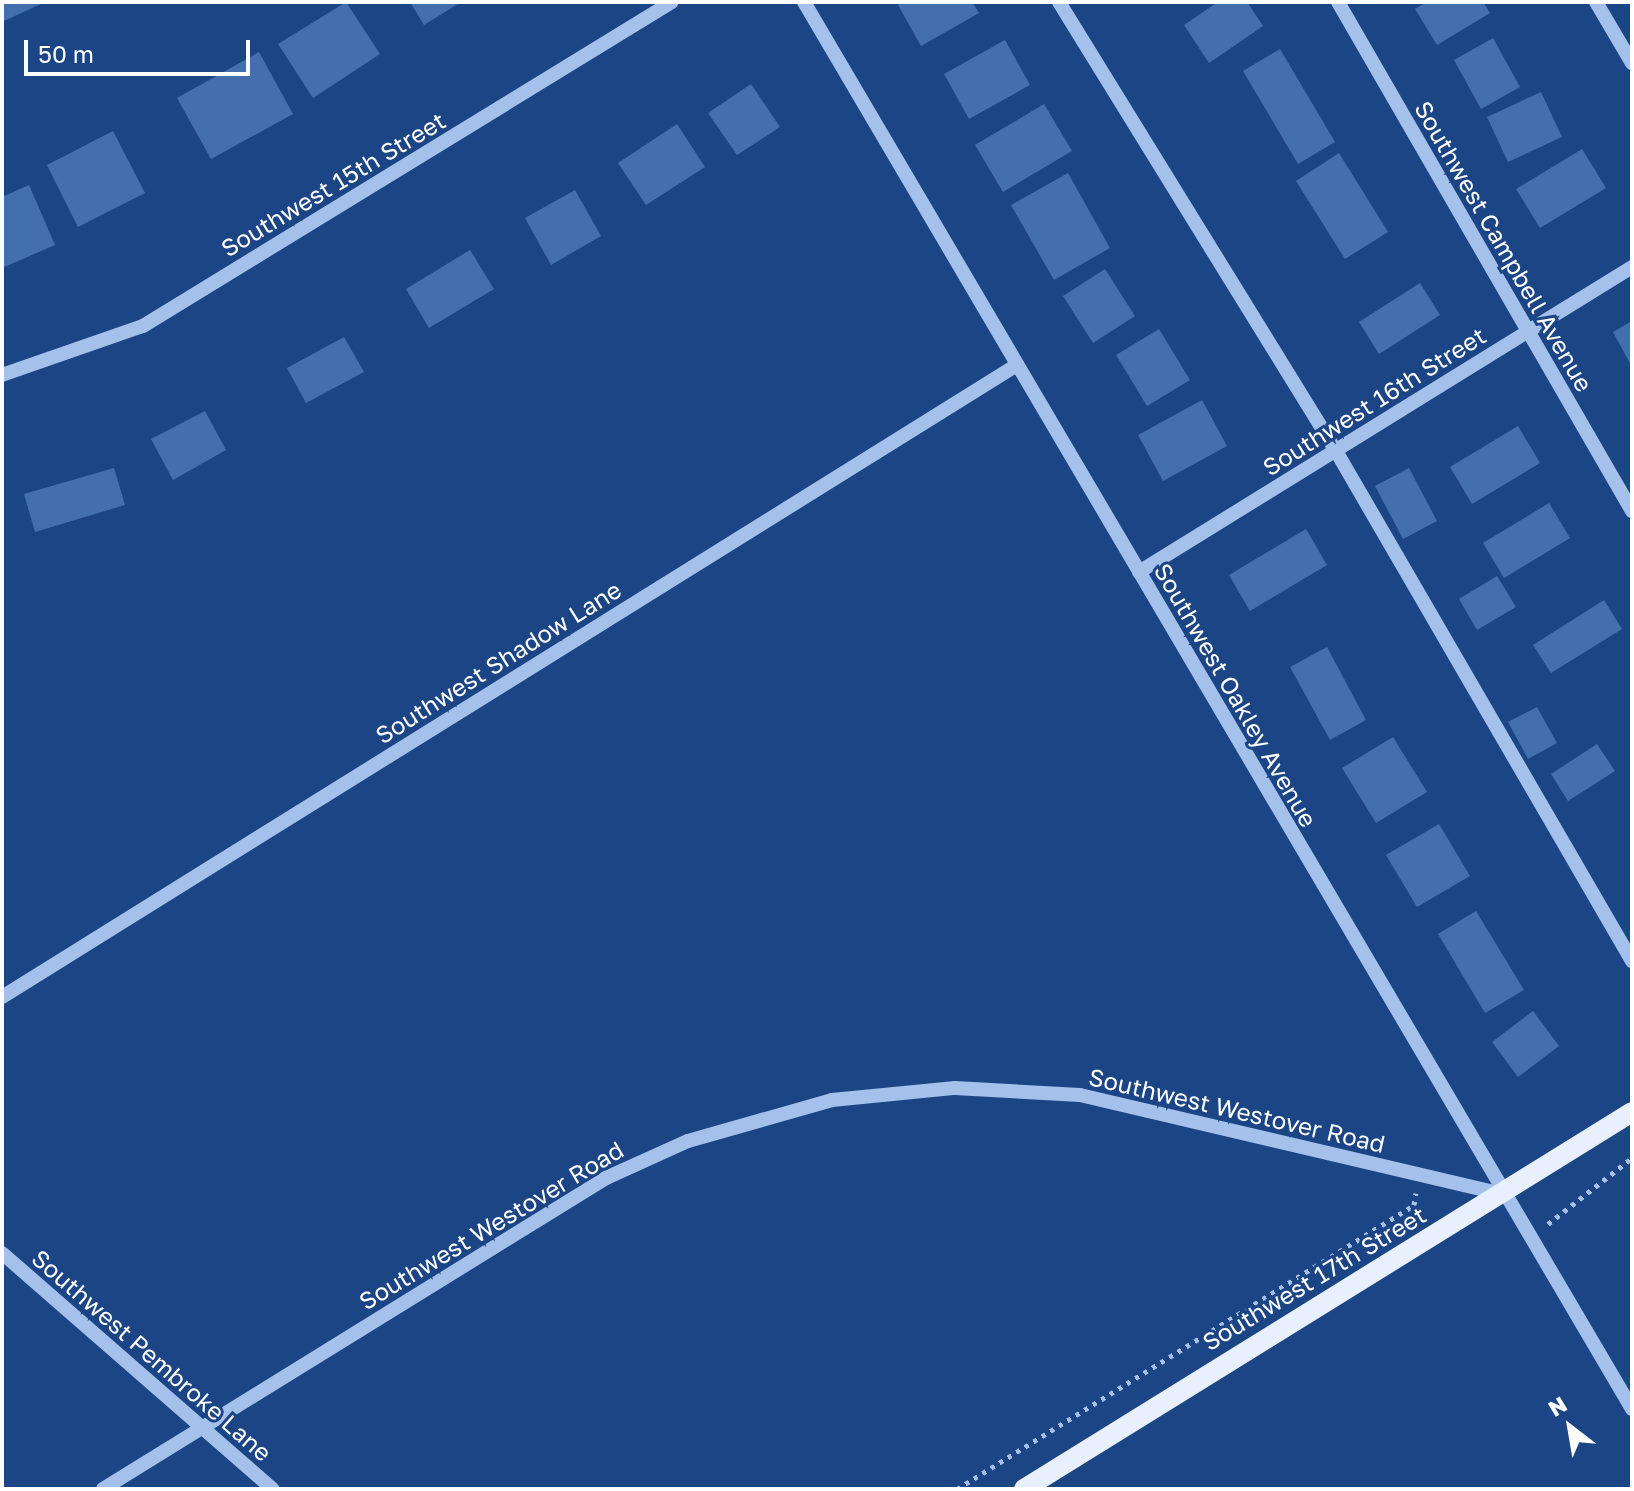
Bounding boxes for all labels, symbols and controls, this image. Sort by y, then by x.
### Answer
scale bar [28,24,254,74]
text: 50 m [38,39,94,68]
street label: Southwest Campbell Avenue [1409,96,1599,396]
street label: Southwest 15th Street [216,106,450,262]
street label: Southwest 16th Street [1257,321,1491,481]
street label: Southwest Oakley Avenue [1149,558,1323,832]
street label: Southwest Shadow Lane [370,575,626,749]
street label: Southwest Westover Road [1086,1062,1388,1158]
street label: Southwest Westover Road [354,1135,628,1315]
street label: Southwest 17th Street [1197,1200,1431,1356]
street label: Southwest Pembroke Lane [26,1243,278,1467]
north arrow [1530,1387,1610,1467]
text: N [1543,1390,1572,1422]

